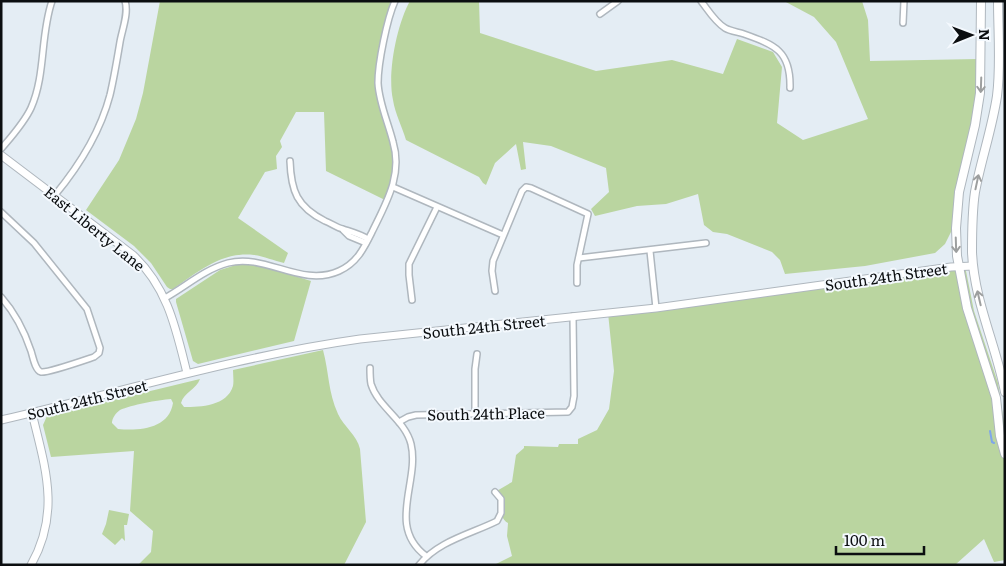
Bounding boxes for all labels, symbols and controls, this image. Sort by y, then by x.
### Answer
north arrow [946,10,996,60]
text: N [975,29,995,41]
one-way arrow [976,77,985,93]
one-way arrow [973,175,982,191]
street label: East Liberty Lane [40,180,151,276]
one-way arrow [952,237,961,253]
street label: South 24th Street [823,256,949,296]
one-way arrow [974,290,983,306]
street label: South 24th Street [421,308,547,344]
street label: South 24th Street [24,373,150,425]
street label: South 24th Place [427,400,545,426]
scale bar [836,524,924,556]
text: 100 m [844,528,885,551]

